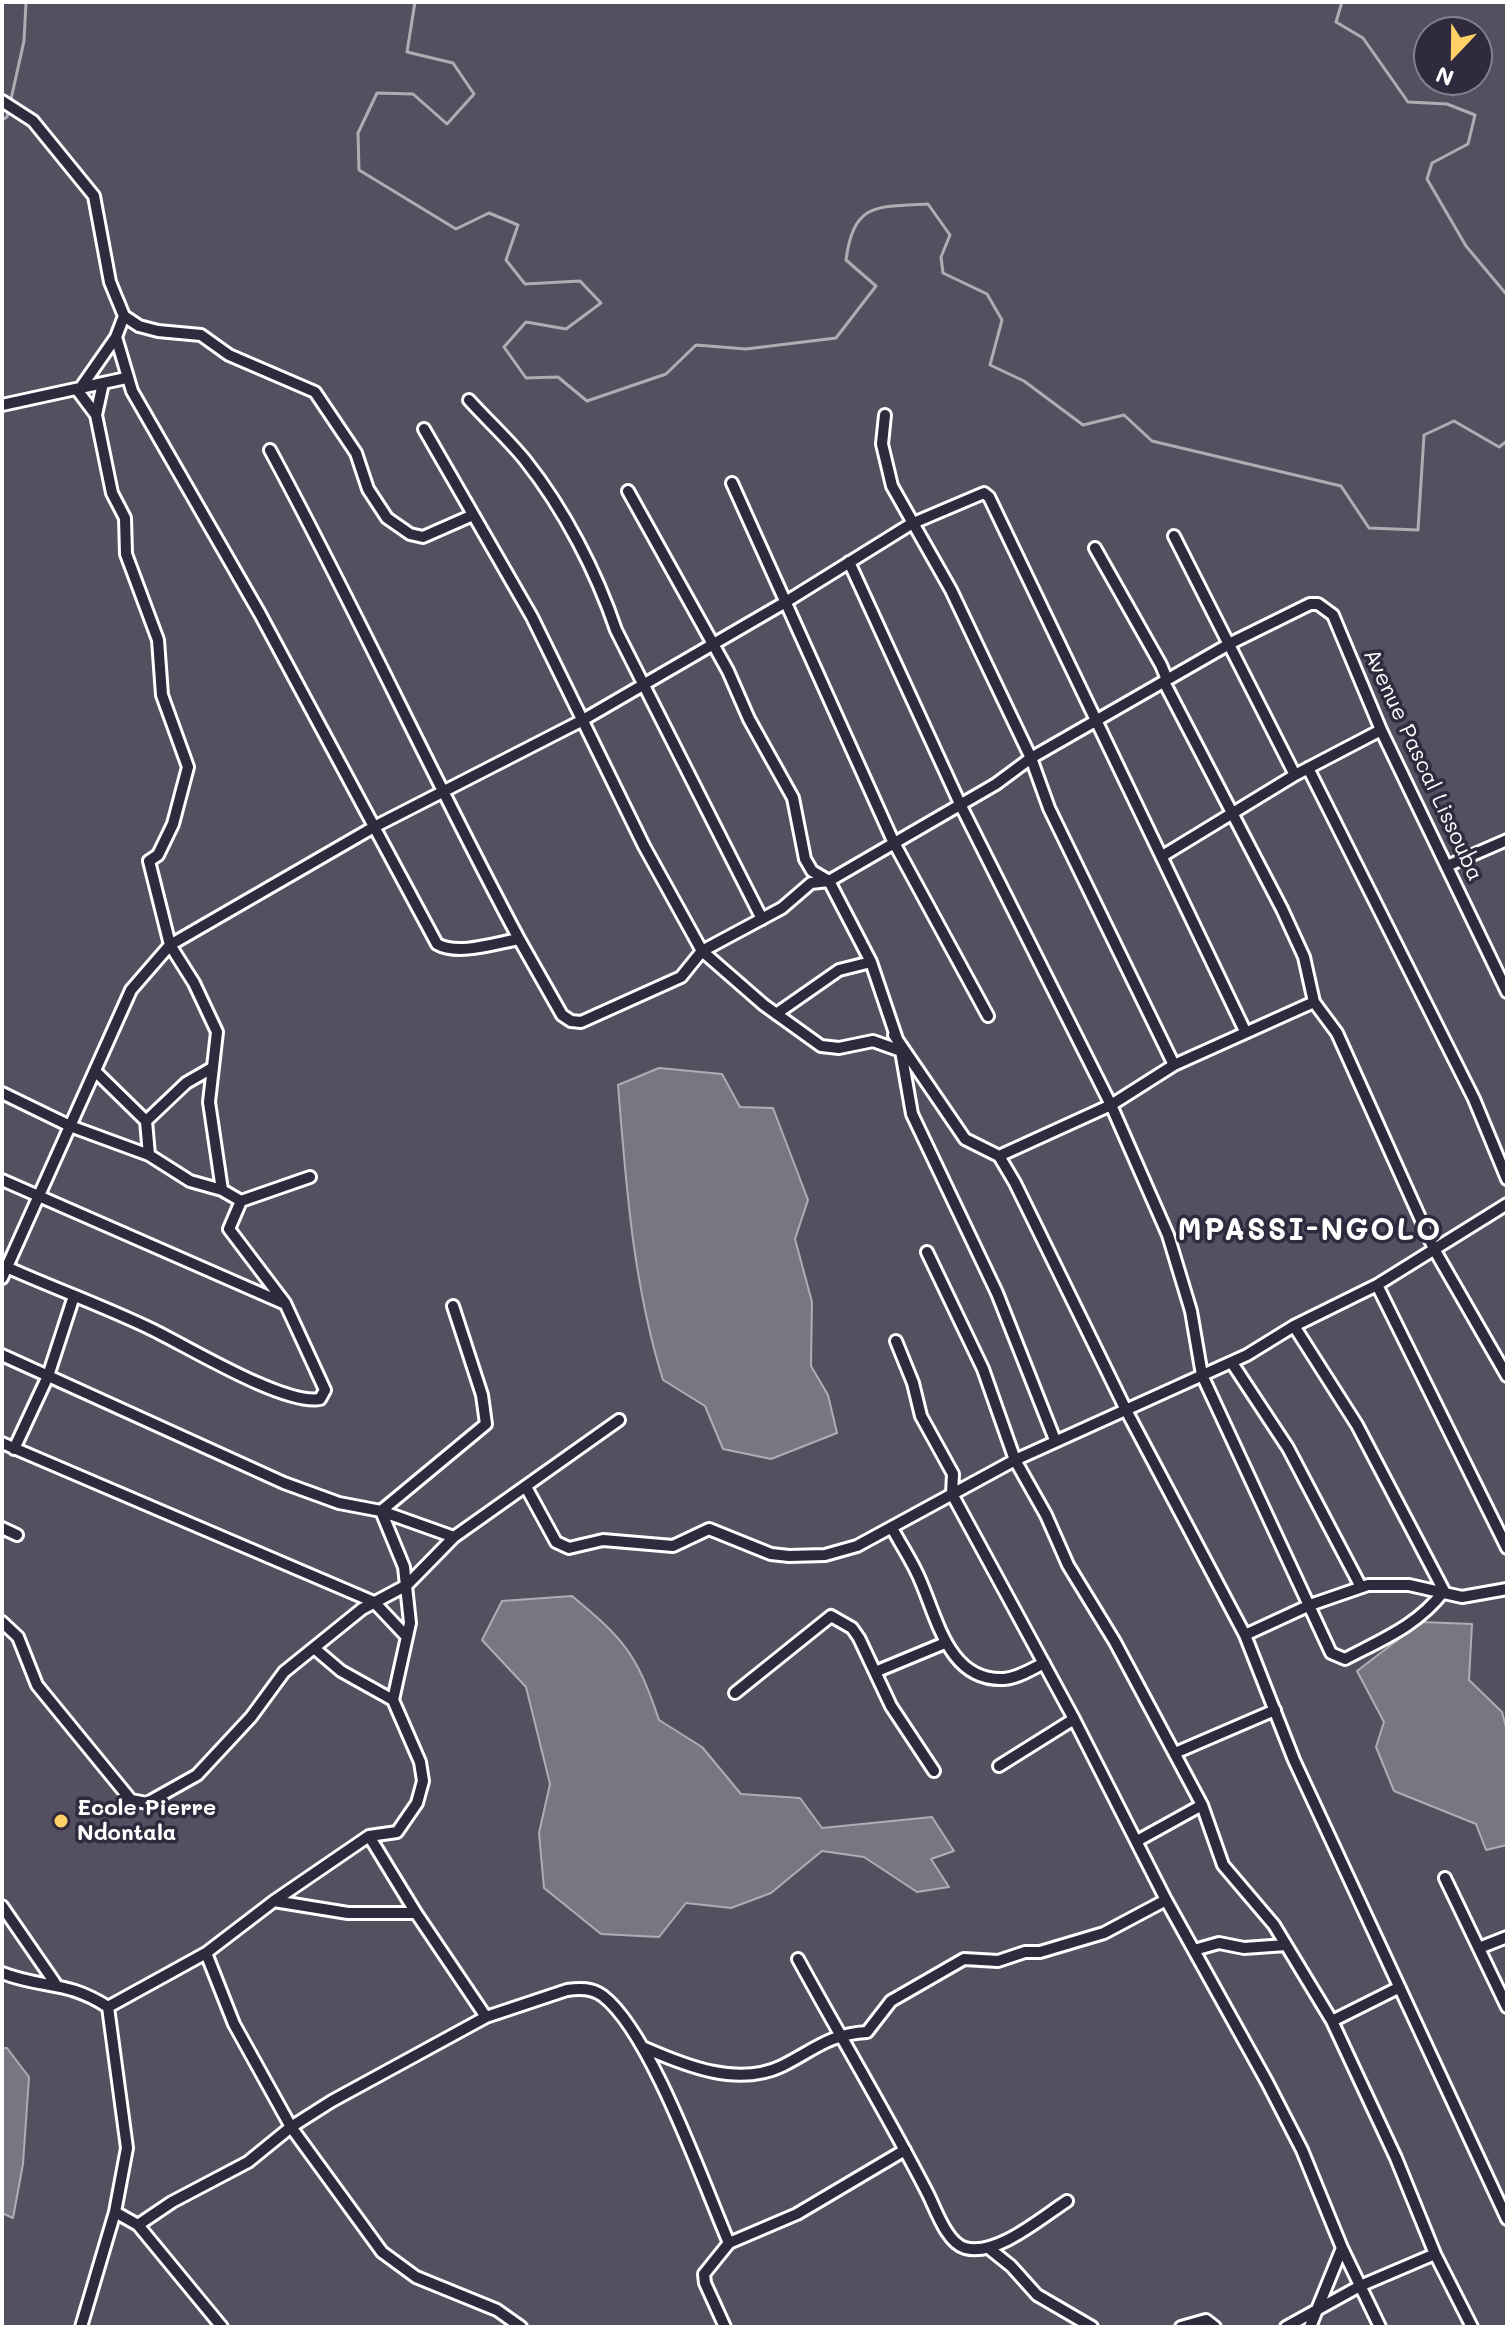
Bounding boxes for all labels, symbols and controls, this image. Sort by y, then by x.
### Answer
north arrow [1413,16,1493,96]
text: N [1431,60,1458,93]
street label: Avenue Pascal Lissouba [1358,645,1488,885]
district label: MPASSI-NGOLO [1178,1213,1442,1249]
place label: Ecole Pierre Ndontala [77,1795,216,1846]
marker: Ecole Pierre Ndontala [52,1812,70,1830]

